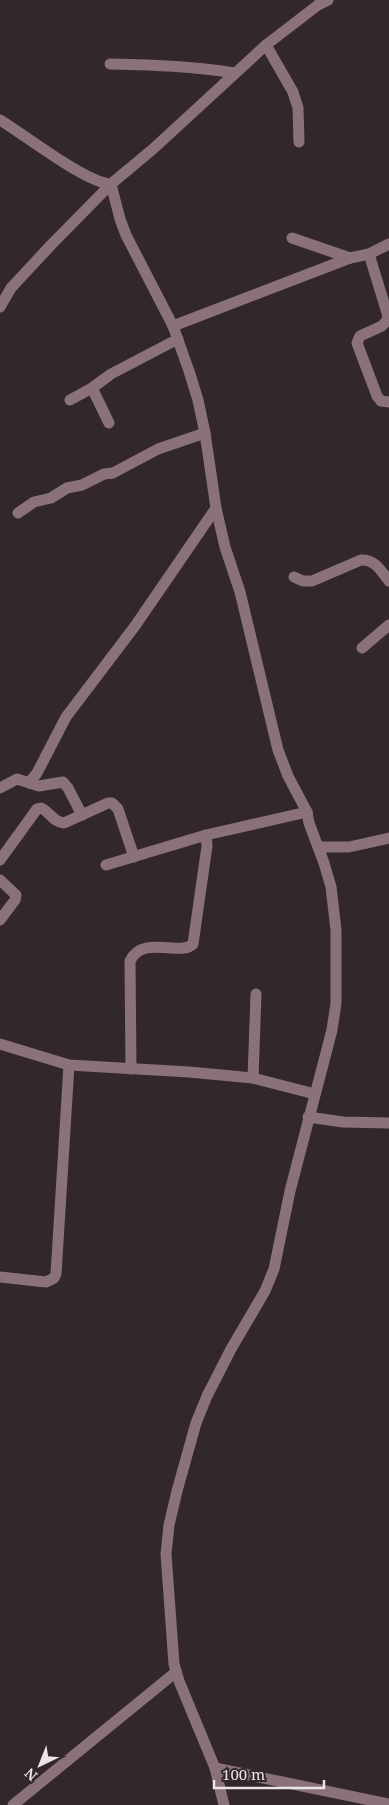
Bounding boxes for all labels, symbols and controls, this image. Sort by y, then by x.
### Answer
north arrow [15,1740,65,1790]
scale bar [214,1758,324,1790]
text: N [20,1764,41,1786]
text: 100 m [222,1764,265,1784]

